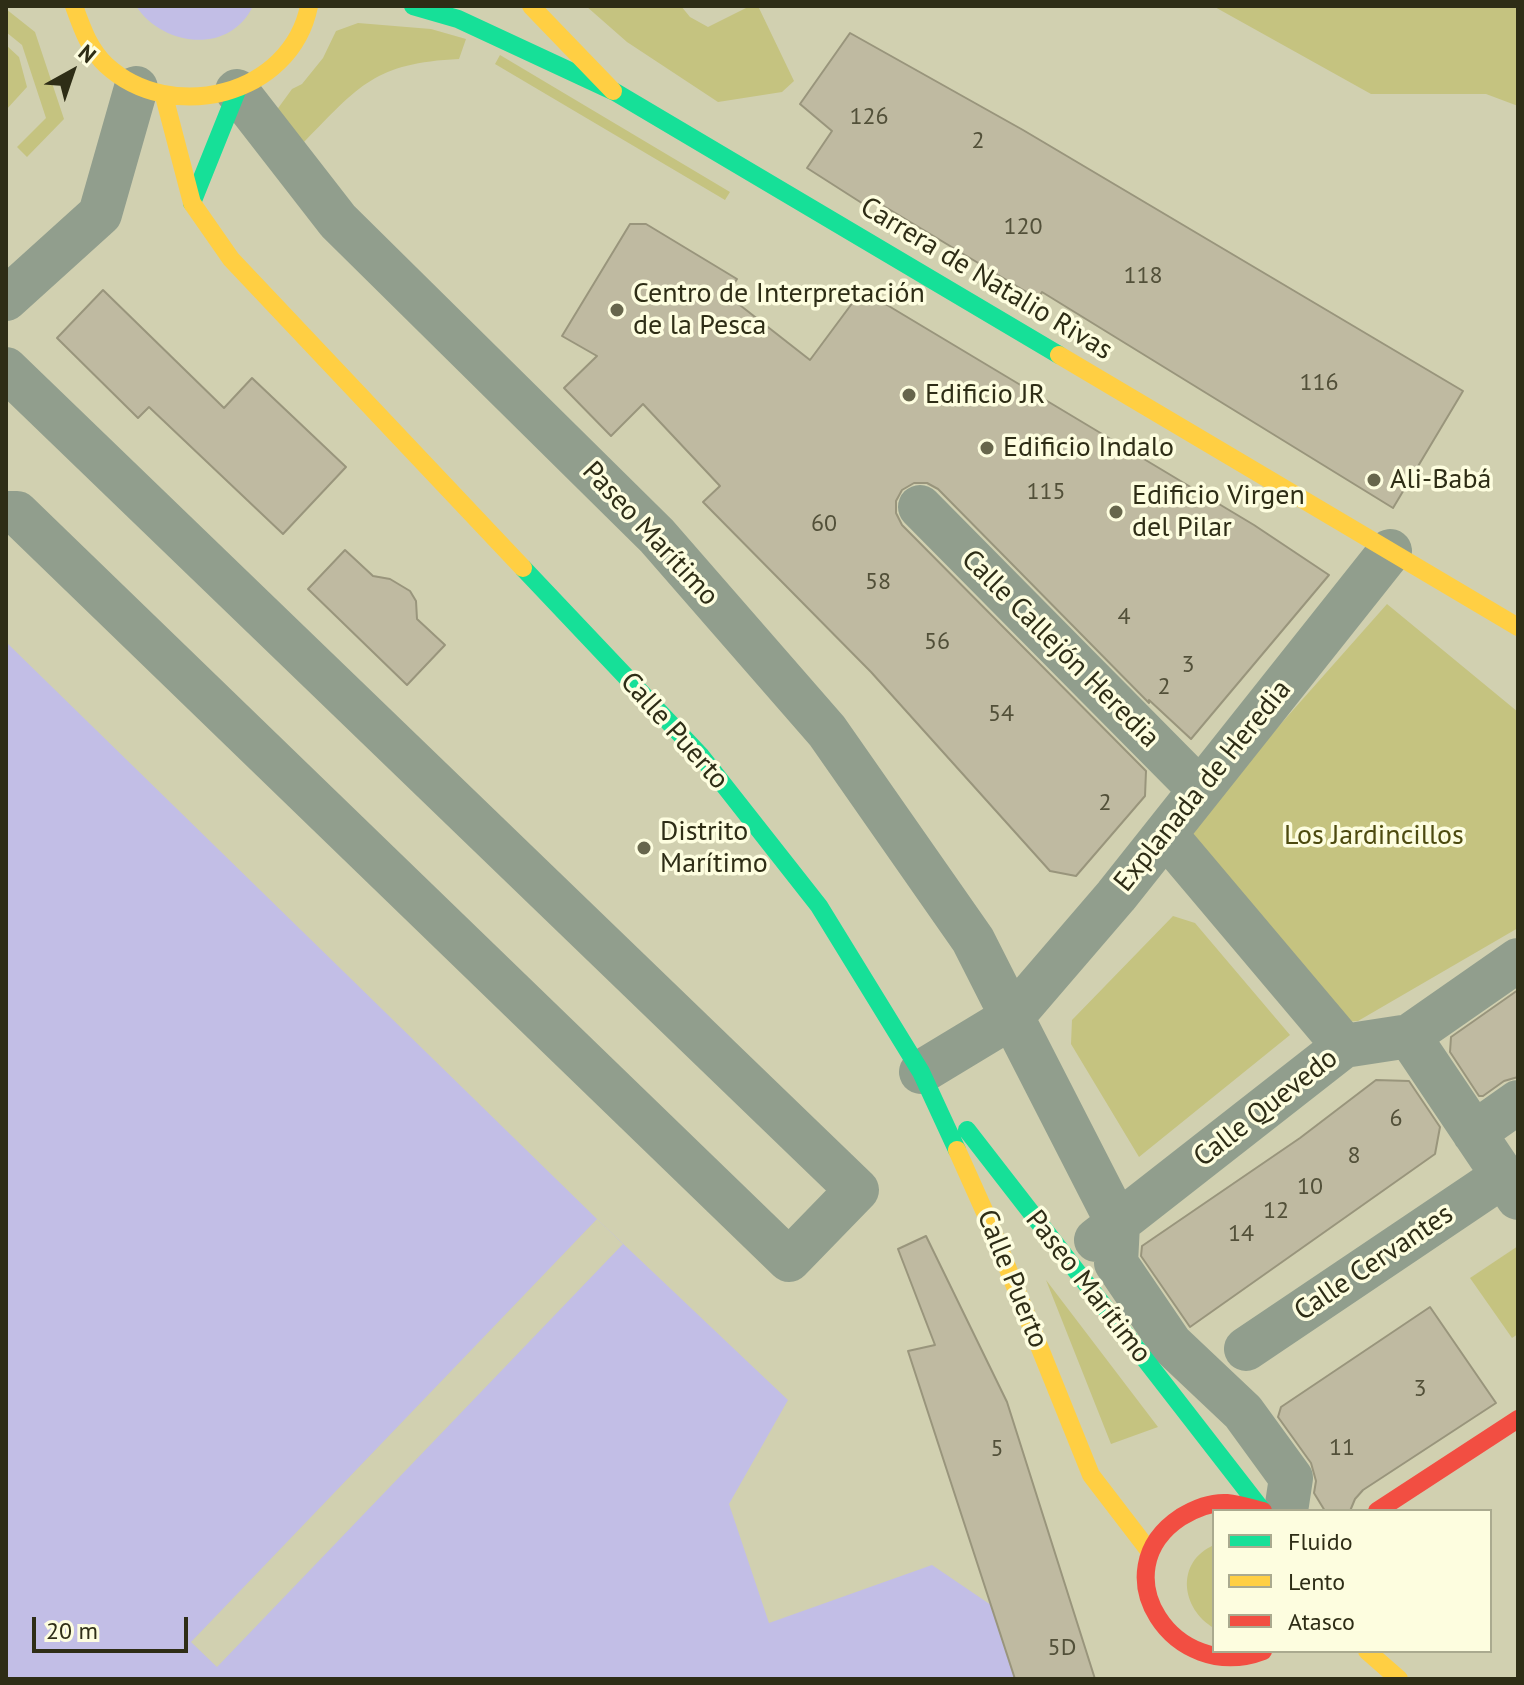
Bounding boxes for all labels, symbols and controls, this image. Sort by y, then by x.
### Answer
north arrow [32,32,112,112]
text: N [73,38,102,69]
house number: 126 [849,103,889,131]
house number: 2 [971,127,985,155]
street label: Carrera de Natalio Rivas [854,190,1118,368]
house number: 120 [1003,213,1043,241]
house number: 118 [1123,262,1163,290]
place label: Centro de Interpretación de la Pesca [633,277,925,343]
marker: Centro de Interpretación de la Pesca [608,301,626,319]
house number: 116 [1299,369,1339,397]
place label: Edificio JR [925,378,1045,412]
marker: Edificio JR [900,386,918,404]
place label: Edificio Indalo [1003,431,1174,465]
marker: Edificio Indalo [978,439,996,457]
street label: Paseo Marítimo [575,455,725,613]
place label: Ali-Babá [1390,463,1491,497]
marker: Ali-Babá [1365,471,1383,489]
house number: 115 [1026,478,1066,506]
place label: Edificio Virgen del Pilar [1132,479,1305,545]
marker: Edificio Virgen del Pilar [1107,503,1125,521]
house number: 60 [811,510,837,538]
street label: Calle Callejón Heredia [954,543,1166,755]
house number: 58 [865,568,891,596]
house number: 4 [1117,603,1131,631]
house number: 56 [924,628,950,656]
house number: 3 [1181,651,1195,679]
street label: Calle Puerto [613,666,735,796]
house number: 2 [1157,673,1171,701]
street label: Explanada de Heredia [1107,674,1299,898]
house number: 54 [988,700,1014,728]
house number: 2 [1098,789,1112,817]
place label: Distrito Marítimo [660,815,768,881]
park label: Los Jardincillos [1284,819,1464,853]
marker: Distrito Marítimo [635,839,653,857]
street label: Calle Quevedo [1188,1042,1344,1174]
house number: 6 [1389,1105,1403,1133]
house number: 8 [1347,1142,1361,1170]
house number: 10 [1297,1173,1323,1201]
house number: 12 [1263,1197,1289,1225]
street label: Calle Cervantes [1288,1198,1460,1328]
street label: Paseo Marítimo [1018,1204,1158,1370]
street label: Calle Puerto [969,1205,1055,1353]
house number: 14 [1228,1220,1254,1248]
house number: 3 [1413,1375,1427,1403]
house number: 11 [1329,1434,1355,1462]
house number: 5 [990,1435,1004,1463]
legend [1212,1509,1492,1653]
text: Fluido [1288,1526,1353,1557]
text: Lento [1288,1566,1345,1597]
scale bar [36,1601,192,1651]
text: Atasco [1288,1606,1355,1637]
text: 20 m [46,1615,98,1646]
house number: 5D [1048,1634,1076,1662]

